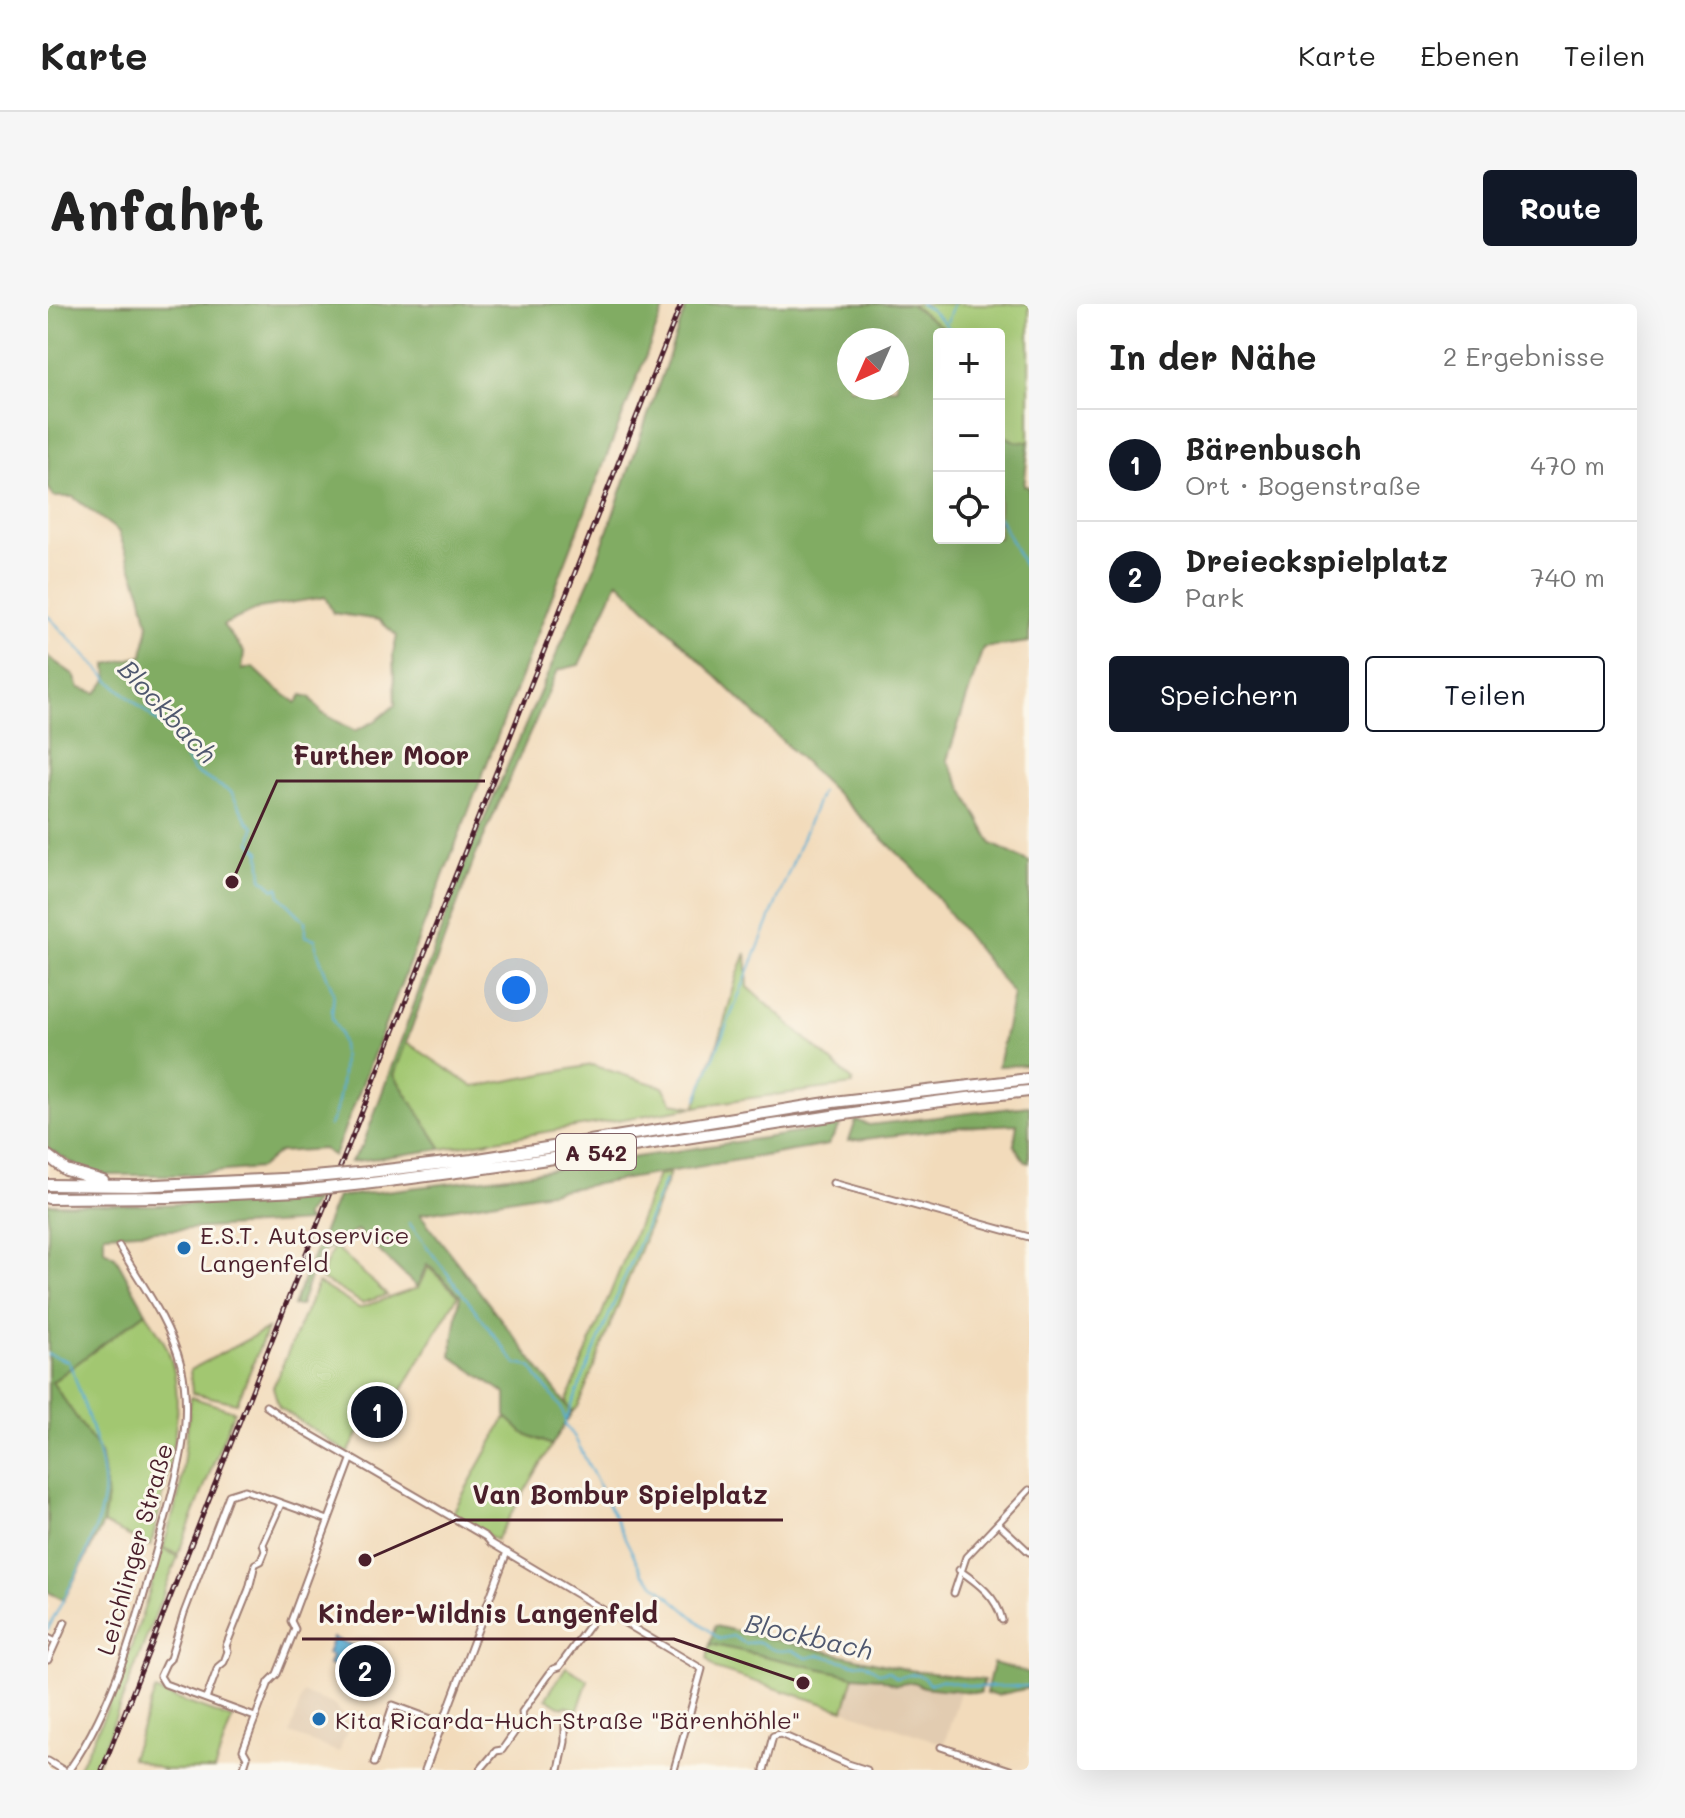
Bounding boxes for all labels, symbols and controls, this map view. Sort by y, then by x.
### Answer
text: Karte [40,30,148,80]
text: Karte [1298,37,1376,73]
text: Ebenen [1420,37,1520,73]
text: Teilen [1564,37,1645,73]
button: Route [1483,170,1637,246]
text: Anfahrt [48,172,264,245]
north arrow [837,328,909,400]
map controls [933,328,1005,544]
button: + [933,328,1005,400]
text: In der Nähe [1109,334,1317,379]
text: 2 Ergebnisse [1443,339,1605,373]
button: − [933,400,1005,472]
text: Bärenbusch [1185,428,1361,468]
text: 1 [1129,448,1141,482]
text: 470 m [1530,448,1605,482]
text: Ort · Bogenstraße [1185,468,1421,502]
button: locate [933,472,1005,544]
text: Dreieckspielplatz [1185,540,1448,580]
text: 2 [1128,560,1142,594]
text: 740 m [1530,560,1605,594]
text: Park [1185,580,1244,614]
water label: Blockbach [111,652,225,770]
button: Speichern [1109,656,1349,732]
button: Teilen [1365,656,1605,732]
callout: Further Moor [277,731,485,781]
text: Further Moor [293,738,469,772]
your location [496,970,536,1010]
road number: A 542 [556,1134,636,1170]
place label: E.S.T. Autoservice Langenfeld [200,1219,409,1278]
marker: E.S.T. Autoservice Langenfeld [175,1239,193,1257]
pin: 1 [351,1382,403,1442]
street label: Leichlinger Straße [89,1440,179,1658]
callout: Van Bombur Spielplatz [456,1470,783,1520]
text: Van Bombur Spielplatz [472,1477,768,1511]
callout: Kinder-Wildnis Langenfeld [302,1589,674,1639]
text: Kinder-Wildnis Langenfeld [318,1596,658,1630]
water label: Blockbach [742,1605,876,1667]
pin: 2 [339,1641,391,1701]
place label: Kita Ricarda-Huch-Straße "Bärenhöhle" [335,1704,800,1735]
marker: Kita Ricarda-Huch-Straße "Bärenhöhle" [310,1710,328,1728]

